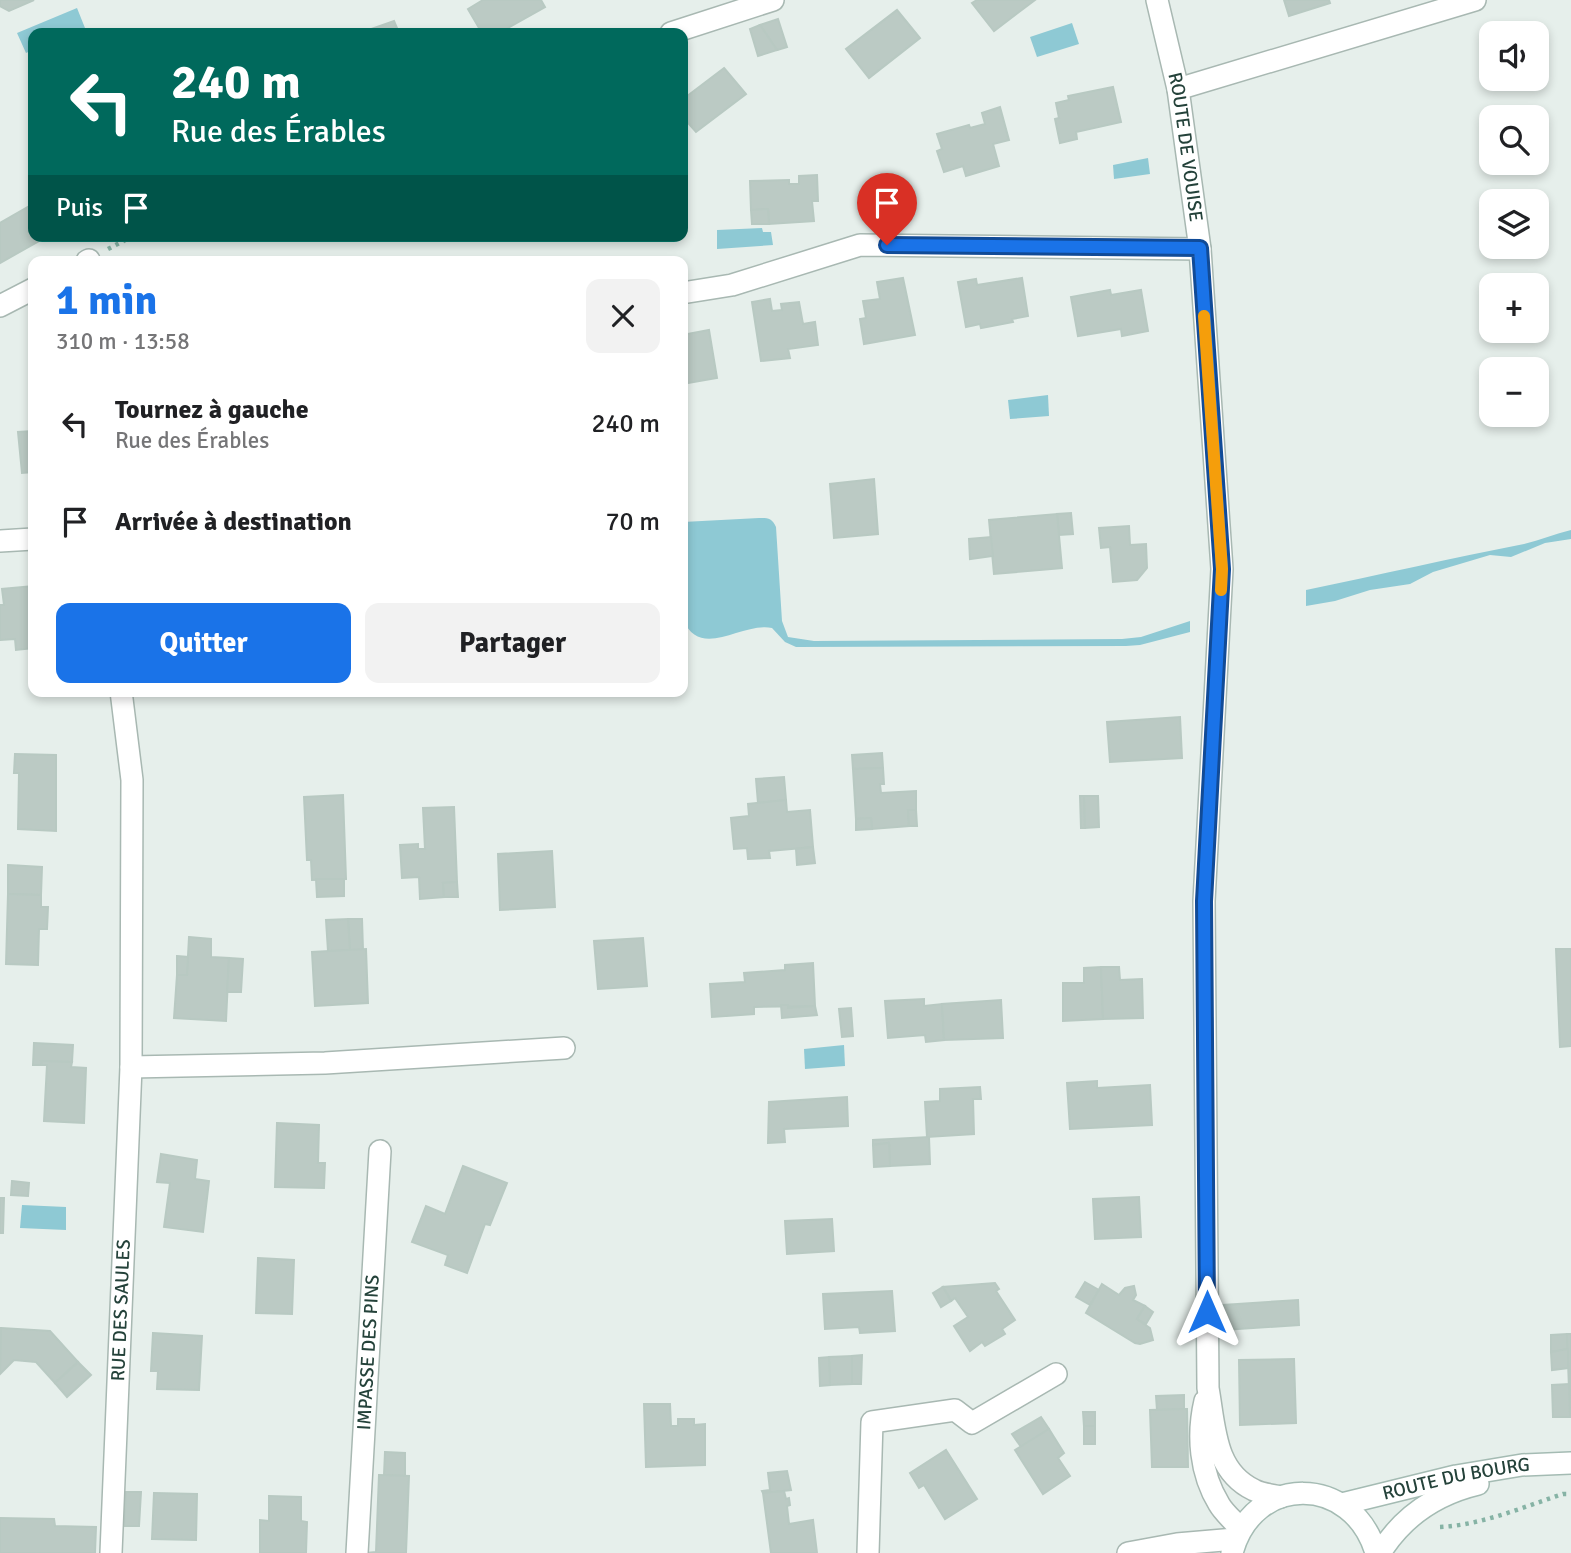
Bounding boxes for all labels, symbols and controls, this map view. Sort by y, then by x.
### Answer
map controls [1479,21,1549,427]
button: sound [1479,21,1549,91]
text: 240 m [171,52,301,112]
icon: left [56,56,147,147]
street label: ROUTE DE VOUISE [1162,70,1208,223]
button: search [1479,105,1549,175]
text: Rue des Érables [171,112,386,151]
pin [857,173,917,245]
icon: arrive [868,184,906,222]
icon: arrive [117,189,155,227]
button: layers [1479,189,1549,259]
text: Puis [56,192,103,224]
button: + [1479,273,1549,343]
text: 1 min [56,275,157,326]
button: close [586,279,660,353]
text: 310 m · 13:58 [56,327,190,356]
button: − [1479,357,1549,427]
text: Tournez à gauche [115,394,309,426]
icon: left [56,405,94,443]
text: 240 m [591,408,660,440]
text: Rue des Érables [115,426,269,455]
icon: arrive [56,503,94,541]
text: Arrivée à destination [115,506,352,538]
text: 70 m [605,506,660,538]
button: Quitter [56,603,351,683]
button: Partager [365,603,660,683]
street label: RUE DES SAULES [106,1239,136,1382]
street label: IMPASSE DES PINS [352,1274,385,1431]
position arrow [1170,1275,1244,1349]
street label: ROUTE DU BOURG [1380,1453,1530,1506]

